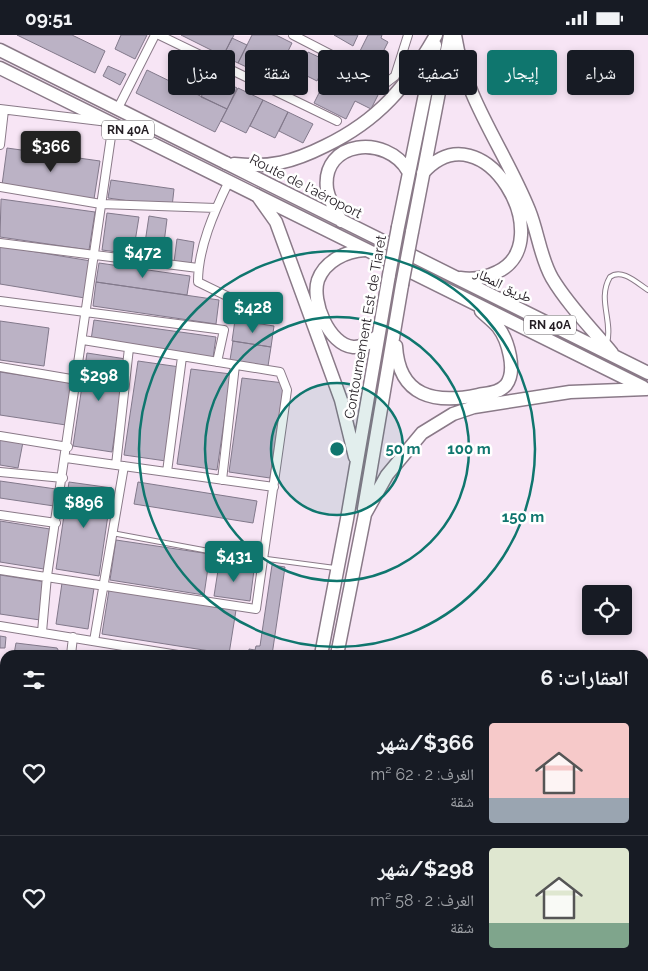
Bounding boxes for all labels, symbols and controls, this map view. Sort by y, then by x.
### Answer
text: 09:51 [25,7,72,29]
chip: منزل [168,50,235,95]
chip: شقة [245,50,308,95]
chip: جديد [318,50,389,95]
chip: تصفية [399,50,477,95]
chip: إيجار [487,50,557,95]
chip: شراء [567,50,634,95]
road number: RN 40A [102,121,154,139]
pin: $366 [21,131,81,173]
text: $366 [32,137,70,156]
street label: Route de l'aéroport [247,151,365,221]
street label: Contournement Est de Tiaret [341,234,389,420]
pin: $472 [113,237,173,279]
text: $472 [124,243,162,262]
street label: طريق المطار [470,264,534,308]
pin: $428 [223,291,283,334]
text: $428 [234,298,272,317]
road number: RN 40A [524,315,576,335]
pin: $298 [69,359,129,402]
text: $298 [80,366,118,385]
centre of rings [328,440,346,458]
text: 50 m [385,440,421,458]
text: 100 m [447,440,491,458]
pin: $896 [54,487,114,529]
text: $896 [65,493,103,512]
text: 150 m [502,508,544,526]
pin: $431 [204,541,264,583]
text: $431 [216,547,252,566]
map controls [582,585,632,635]
button: locate [582,585,632,635]
text: العقارات: 6 [541,665,629,690]
icon: filters [20,666,48,694]
text: $366/شهر [378,730,474,755]
icon: home [529,743,589,803]
icon: heart [20,759,48,787]
text: الغرف: 2 · 62 m² [371,765,474,784]
text: شقة [450,792,474,811]
text: $298/شهر [378,856,474,881]
icon: home [529,868,589,928]
icon: heart [20,884,48,912]
text: الغرف: 2 · 58 m² [370,891,474,910]
text: شقة [450,918,474,937]

